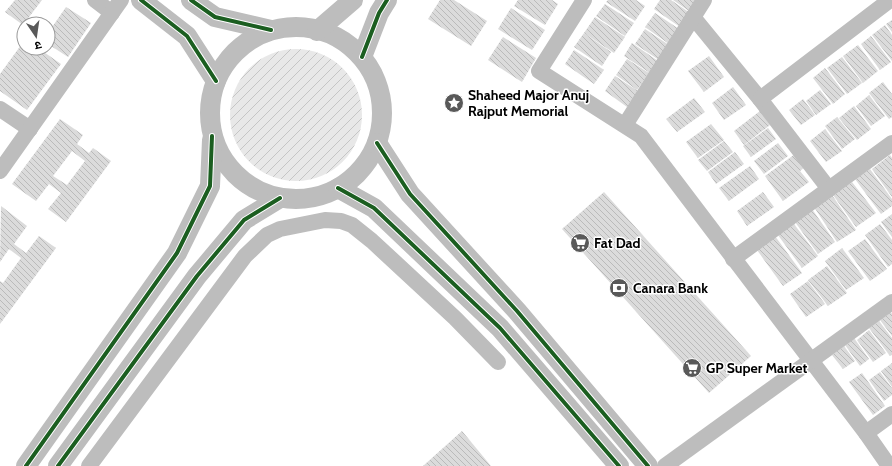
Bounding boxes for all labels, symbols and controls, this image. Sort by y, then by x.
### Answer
north arrow [16,16,56,56]
text: उ [33,38,43,53]
place label: Shaheed Major Anuj Rajput Memorial [468,86,589,120]
place icon: Shaheed Major Anuj Rajput Memorial [443,92,465,114]
supermarket icon: Fat Dad [569,232,591,254]
place label: Fat Dad [594,234,641,252]
bank icon: Canara Bank [608,277,630,299]
place label: Canara Bank [633,279,708,297]
supermarket icon: GP Super Market [681,357,703,379]
place label: GP Super Market [706,359,807,377]

